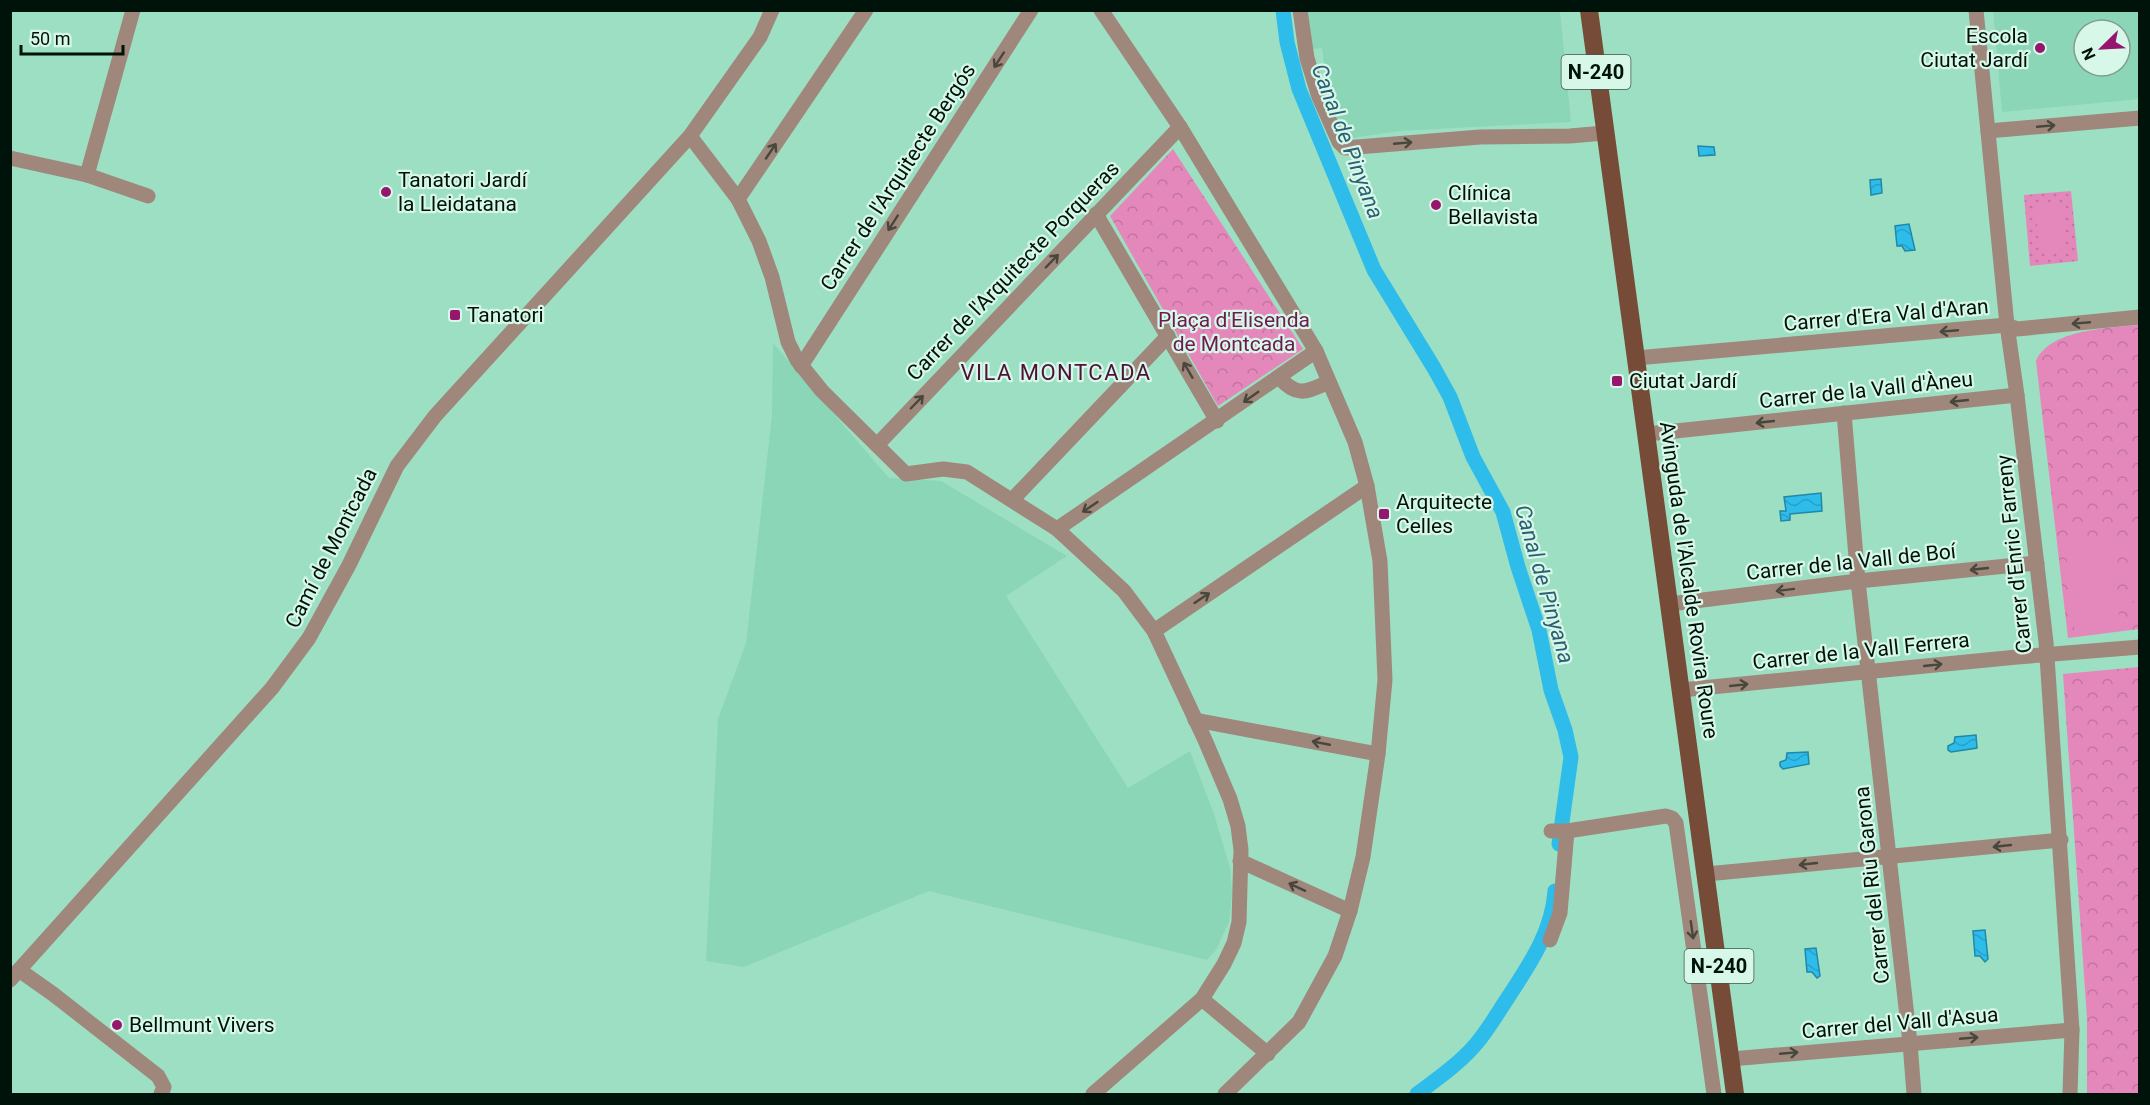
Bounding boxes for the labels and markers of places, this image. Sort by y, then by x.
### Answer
place label: Escola Ciutat Jardí [1920,24,2029,72]
marker: Escola Ciutat Jardí [2033,41,2047,55]
place label: Tanatori Jardí la Lleidatana [398,168,528,216]
place label: Clínica Bellavista [1448,181,1538,229]
marker: Tanatori Jardí la Lleidatana [379,185,393,199]
marker: Clínica Bellavista [1429,198,1443,212]
place label: Tanatori [467,303,544,327]
marker: Tanatori [448,308,462,322]
place label: Ciutat Jardí [1629,369,1737,393]
marker: Ciutat Jardí [1610,374,1624,388]
place label: Arquitecte Celles [1396,490,1492,538]
marker: Arquitecte Celles [1377,507,1391,521]
place label: Bellmunt Vivers [129,1013,275,1037]
marker: Bellmunt Vivers [110,1018,124,1032]

